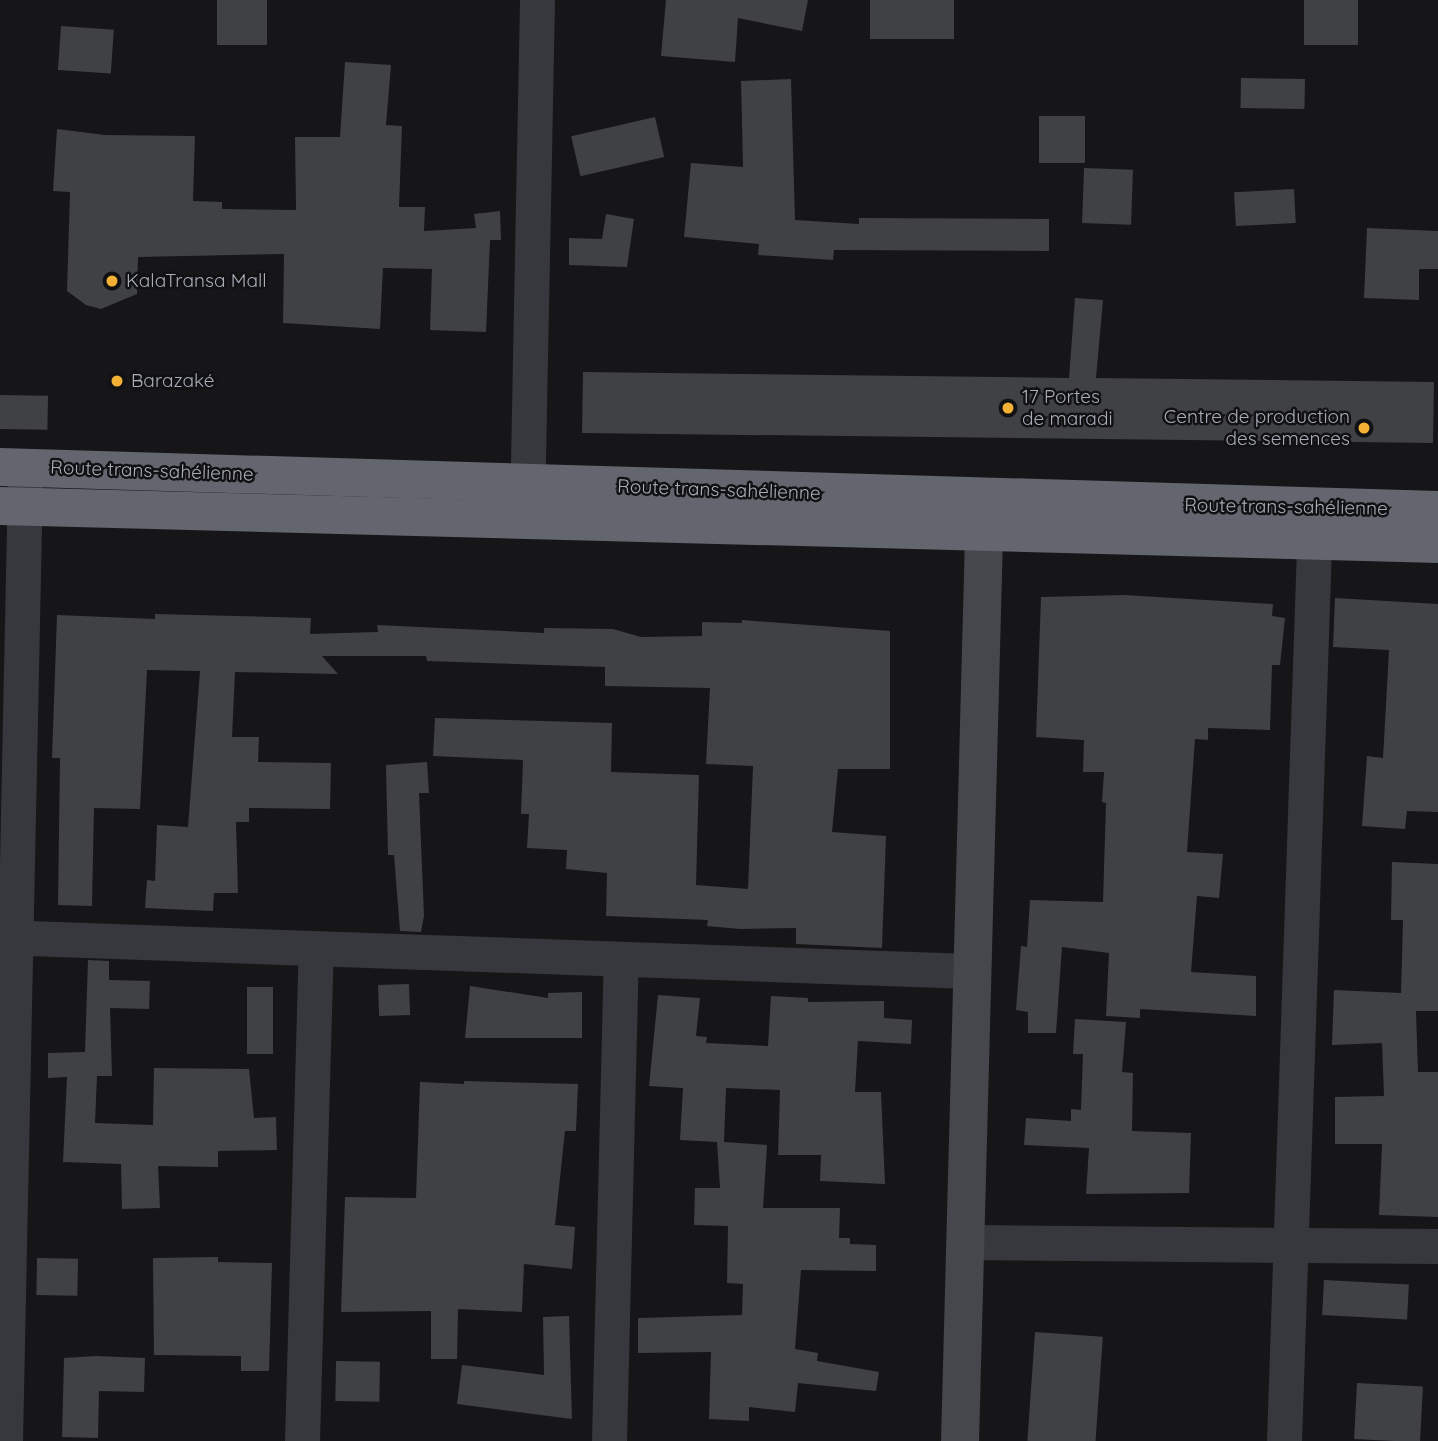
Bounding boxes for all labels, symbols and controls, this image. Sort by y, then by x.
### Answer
place label: KalaTransa Mall [126,270,267,292]
marker: KalaTransa Mall [104,273,120,289]
place label: Barazaké [131,370,215,392]
marker: Barazaké [109,373,125,389]
place label: 17 Portes de maradi [1022,386,1112,430]
marker: 17 Portes de maradi [1000,400,1016,416]
place label: Centre de production des semences [1164,406,1350,450]
marker: Centre de production des semences [1356,420,1372,436]
street label: Route trans-sahélienne [50,456,254,486]
street label: Route trans-sahélienne [617,475,821,505]
street label: Route trans-sahélienne [1184,494,1388,520]

